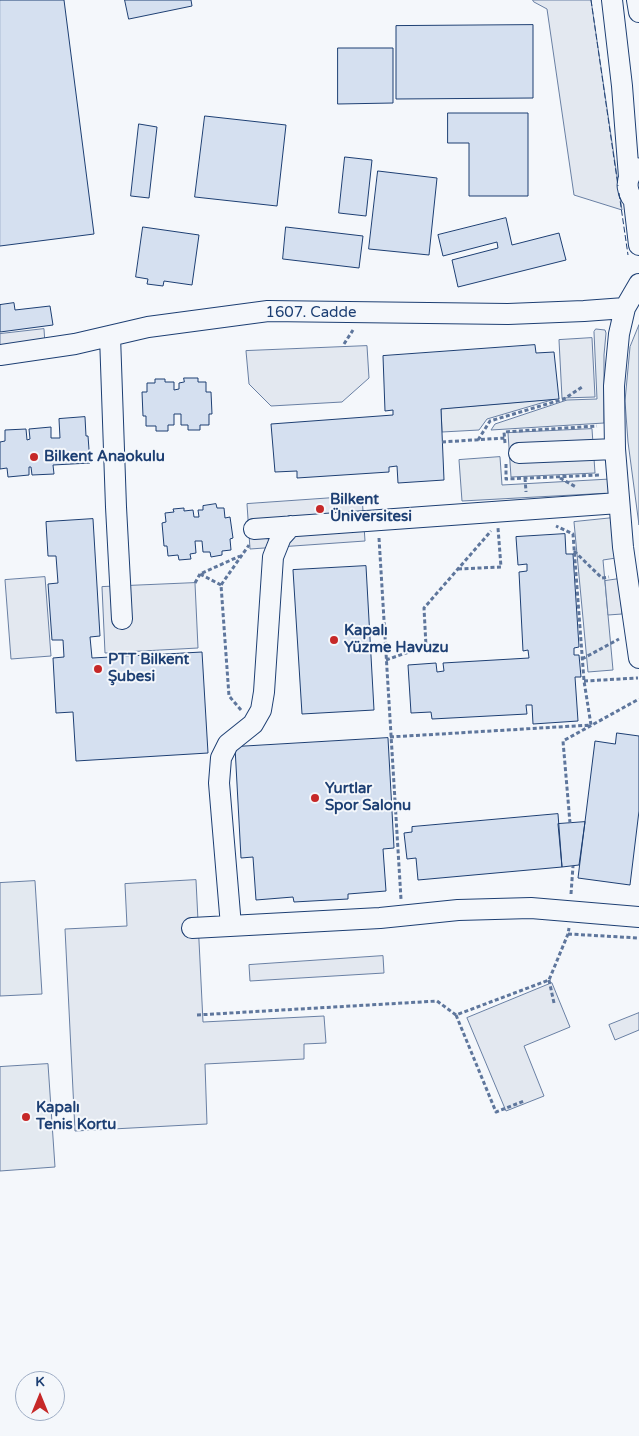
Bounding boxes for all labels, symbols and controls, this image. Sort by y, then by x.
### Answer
street label: 1607. Cadde [265,304,357,322]
place label: Bilkent Anaokulu [44,448,165,466]
marker: Bilkent Anaokulu [28,451,40,463]
place label: Bilkent Üniversitesi [330,491,412,526]
marker: Bilkent Üniversitesi [314,503,326,515]
place label: Kapalı Yüzme Havuzu [344,622,449,657]
marker: Kapalı Yüzme Havuzu [328,634,340,646]
place label: PTT Bilkent Şubesi [108,651,189,686]
marker: PTT Bilkent Şubesi [92,663,104,675]
place label: Yurtlar Spor Salonu [325,780,411,815]
marker: Yurtlar Spor Salonu [309,792,321,804]
place label: Kapalı Tenis Kortu [36,1099,116,1134]
marker: Kapalı Tenis Kortu [20,1111,32,1123]
north arrow [15,1371,65,1421]
text: K [35,1373,45,1390]

